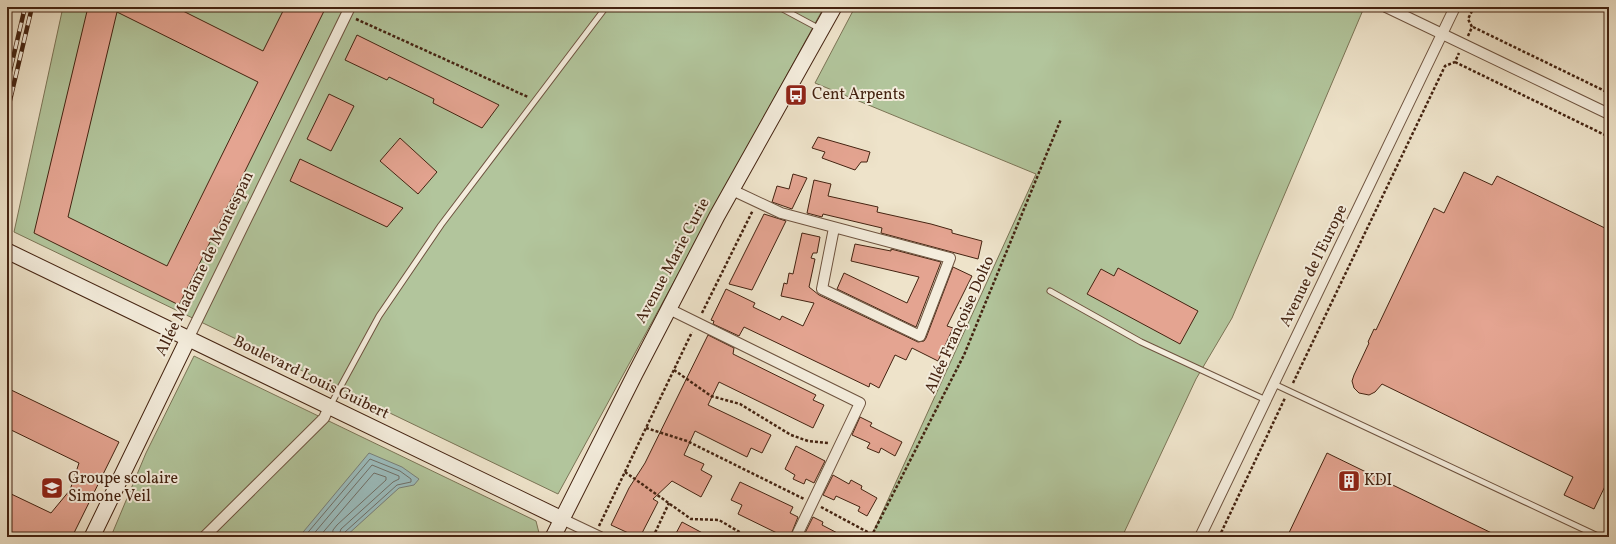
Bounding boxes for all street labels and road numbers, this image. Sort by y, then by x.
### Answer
street label: Allée Madame de Montespan [151,168,259,360]
street label: Avenue Marie Curie [631,194,715,328]
street label: Avenue de l'Europe [1275,201,1353,331]
street label: Allée Françoise Dolto [920,253,1000,397]
street label: Boulevard Louis Guibert [230,331,393,425]

